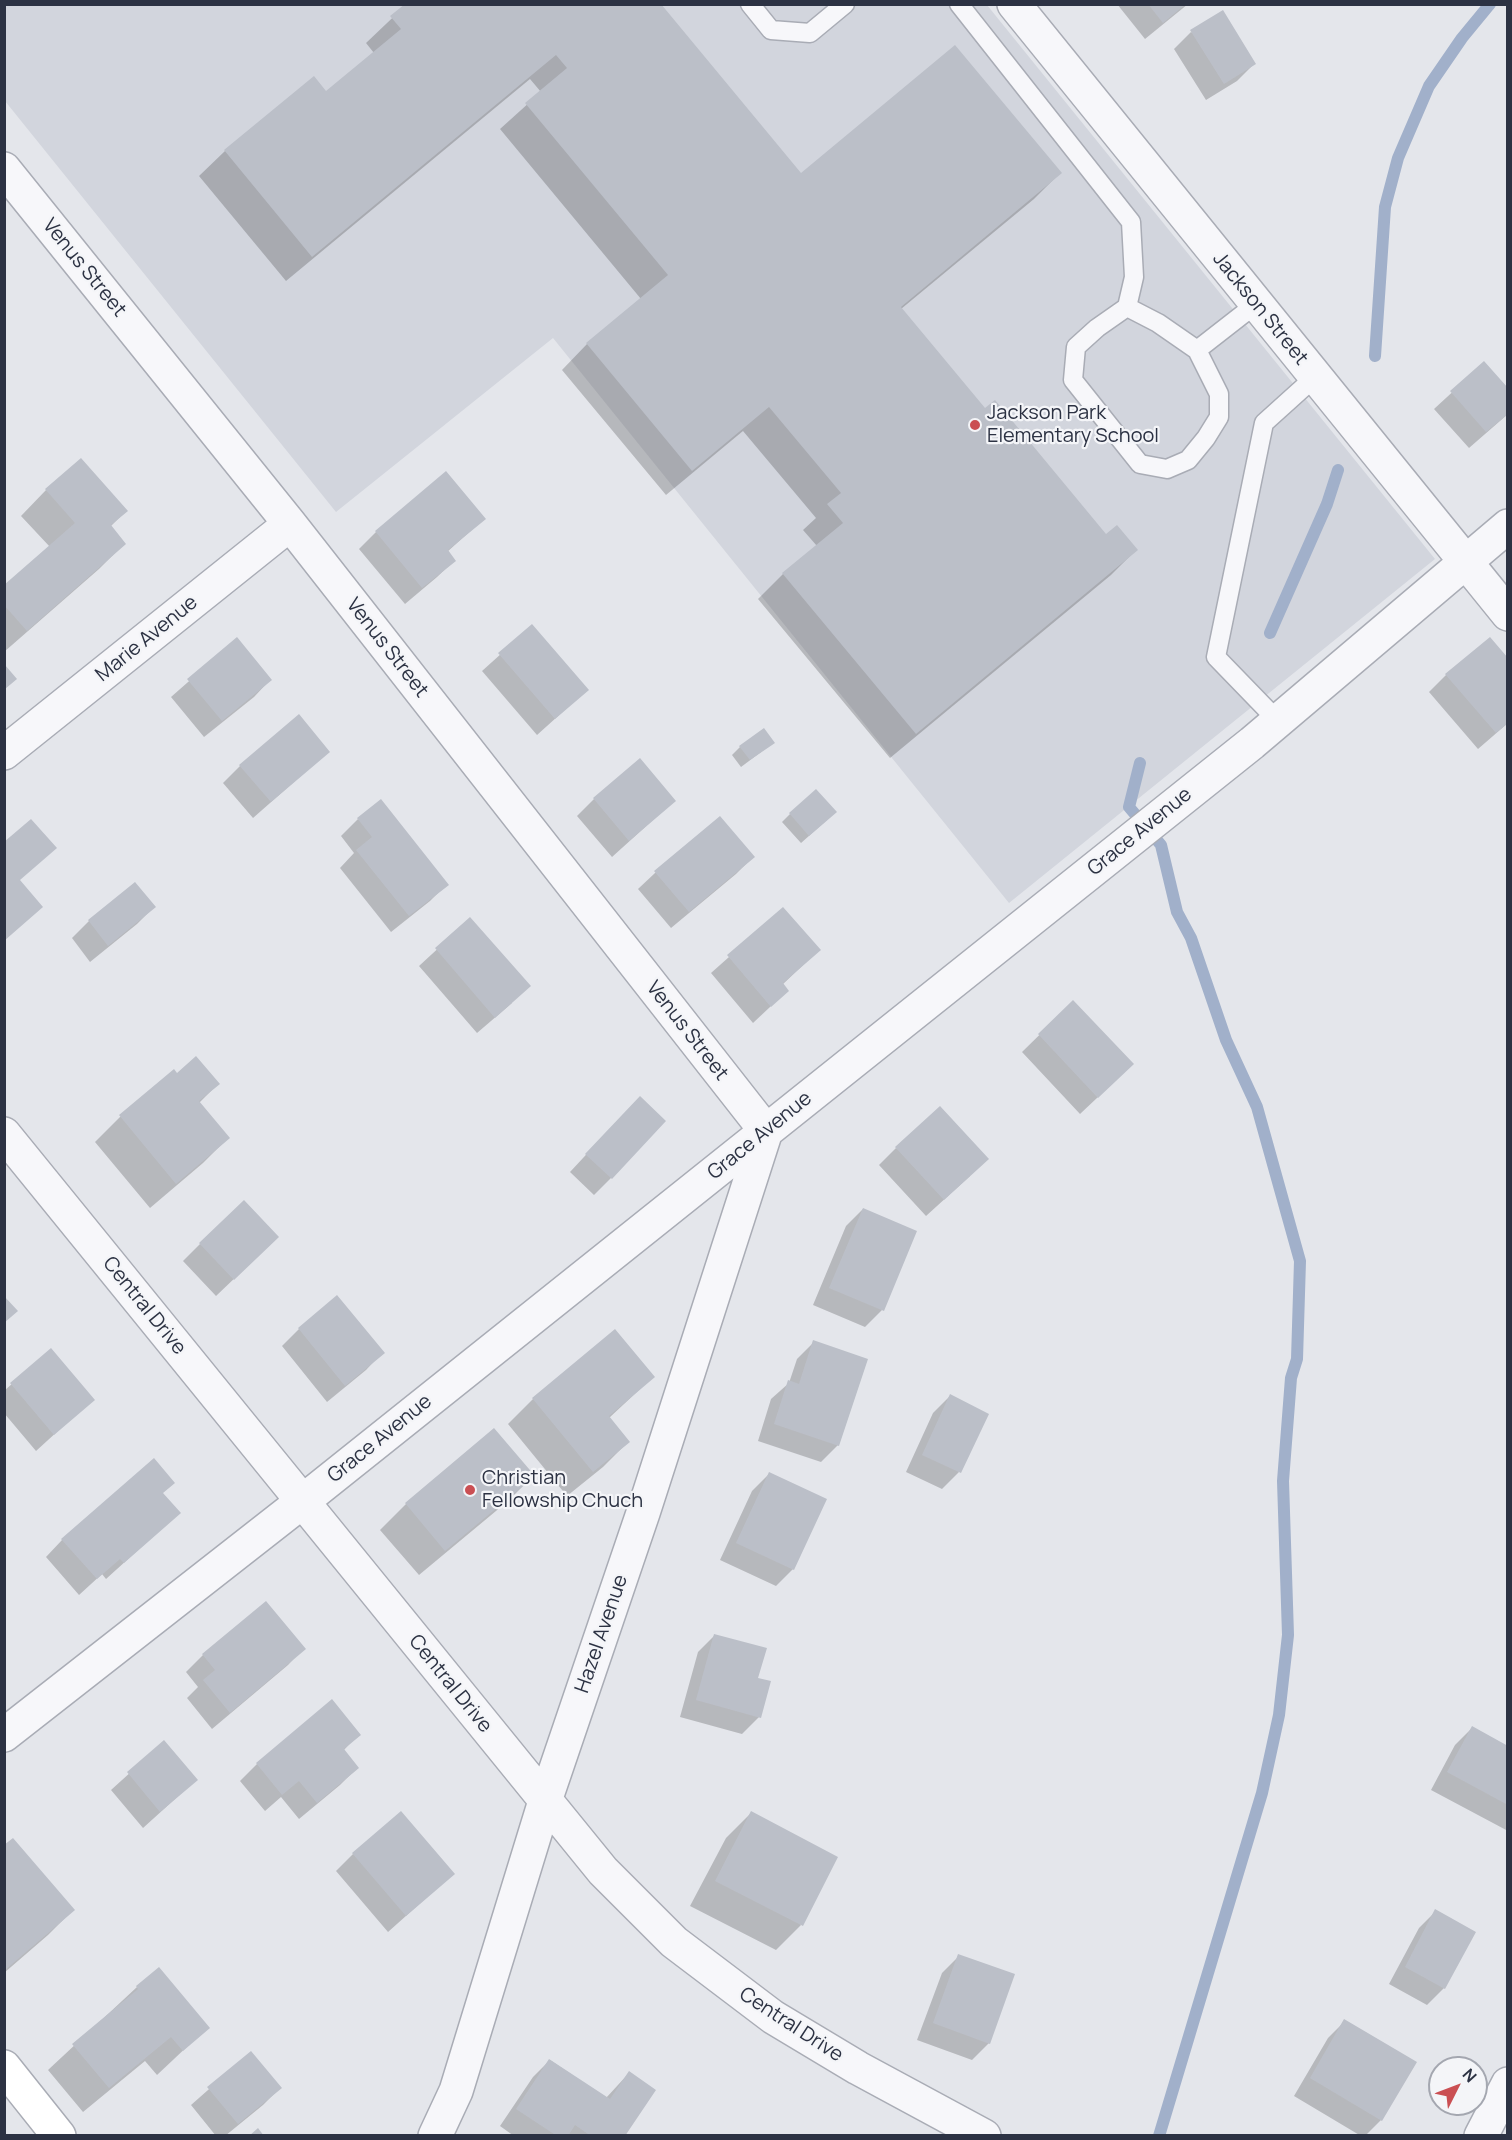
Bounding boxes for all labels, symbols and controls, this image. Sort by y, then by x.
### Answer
street label: Venus Street [37,214,131,322]
street label: Jackson Street [1207,248,1313,370]
place label: Jackson Park Elementary School [987,401,1159,448]
marker: Jackson Park Elementary School [968,418,982,432]
street label: Marie Avenue [91,591,203,687]
street label: Venus Street [341,594,433,702]
street label: Grace Avenue [1083,783,1197,881]
street label: Venus Street [641,977,733,1085]
street label: Grace Avenue [703,1087,817,1185]
street label: Central Drive [97,1252,191,1360]
street label: Grace Avenue [323,1390,437,1488]
place label: Christian Fellowship Chuch [482,1466,643,1513]
marker: Christian Fellowship Chuch [463,1483,477,1497]
street label: Hazel Avenue [571,1572,633,1696]
street label: Central Drive [403,1630,497,1738]
street label: Central Drive [735,1983,847,2067]
north arrow [1428,2056,1488,2116]
text: N [1458,2064,1482,2087]

